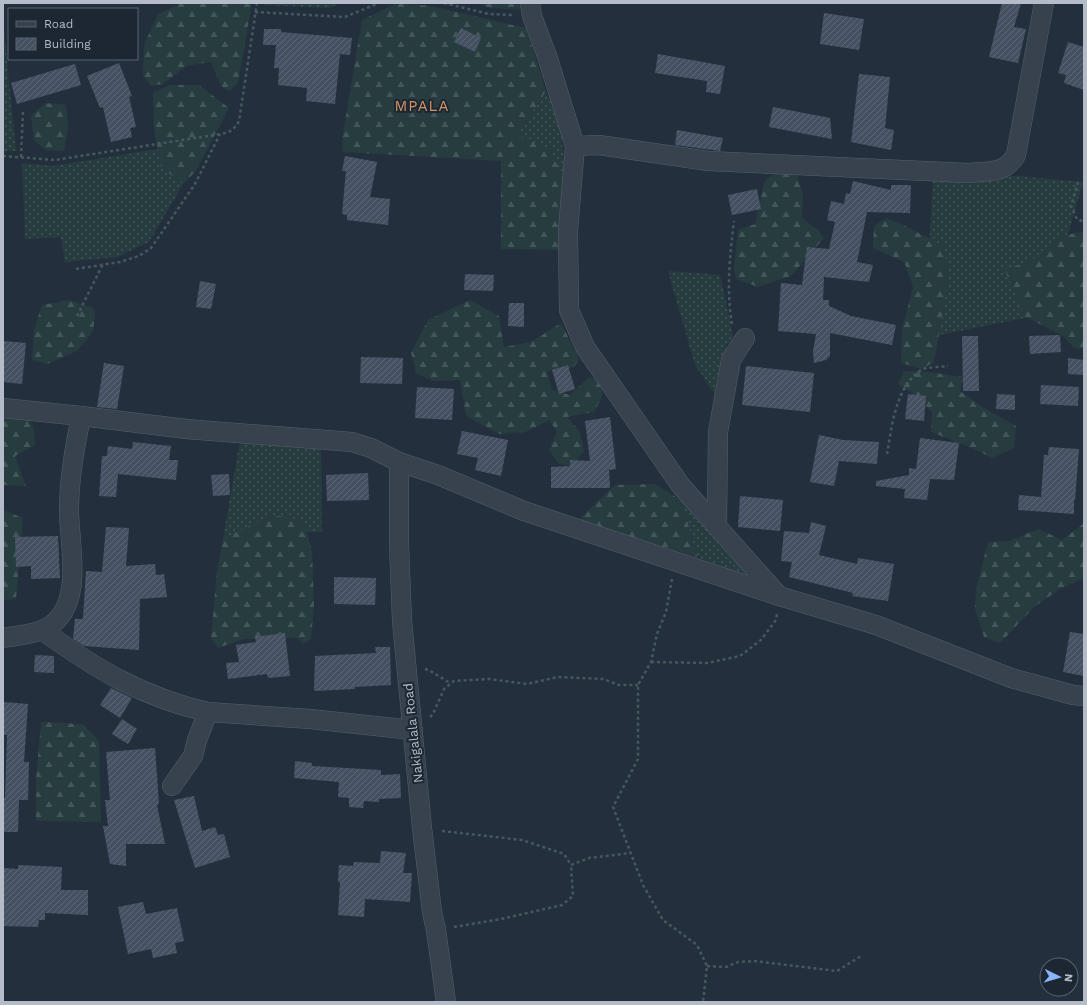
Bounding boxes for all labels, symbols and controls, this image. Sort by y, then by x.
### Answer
legend [8,8,138,60]
text: Road [44,17,73,31]
text: Building [44,37,91,51]
district label: MPALA [394,97,450,115]
street label: Nakigalala Road [400,682,426,784]
north arrow [1039,957,1079,997]
text: N [1062,973,1075,982]

